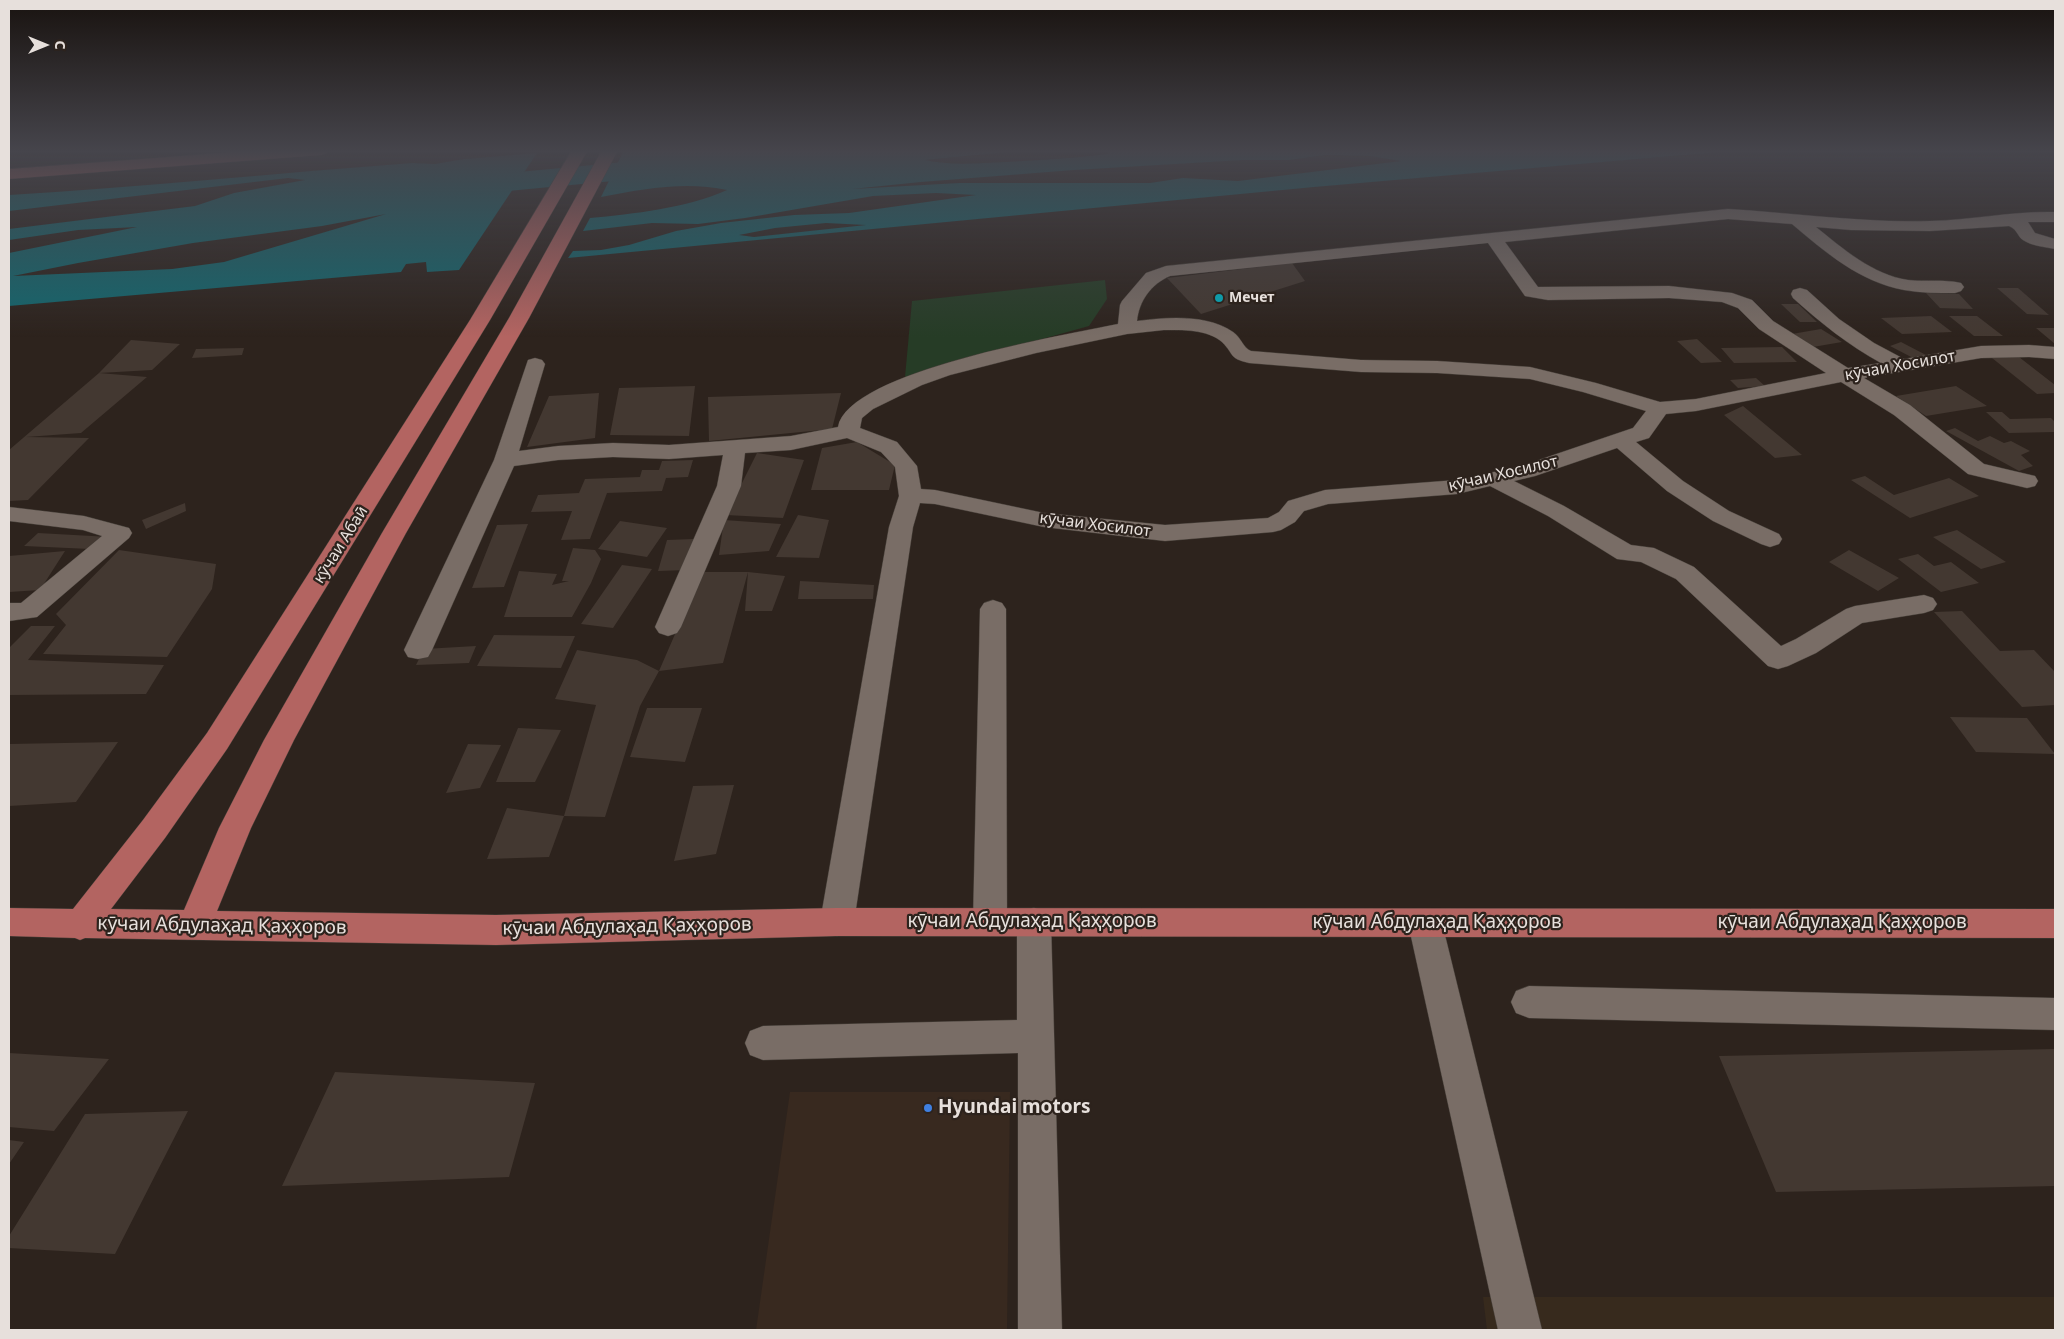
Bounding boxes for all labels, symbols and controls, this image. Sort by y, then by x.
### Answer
north arrow [20,20,70,70]
text: С [51,40,70,50]
place label: Мечет [1229,290,1274,306]
marker: Мечет [1213,292,1225,304]
street label: кӯчаи Хосилот [1843,347,1957,385]
street label: кӯчаи Хосилот [1446,452,1560,496]
street label: кӯчаи Абаӣ [310,503,372,587]
street label: кӯчаи Хосилот [1038,509,1152,541]
street label: кӯчаи Абдулаҳад Қаҳҳоров [907,911,1157,933]
street label: кӯчаи Абдулаҳад Қаҳҳоров [97,912,347,940]
street label: кӯчаи Абдулаҳад Қаҳҳоров [1312,912,1562,934]
street label: кӯчаи Абдулаҳад Қаҳҳоров [1717,912,1967,934]
street label: кӯчаи Абдулаҳад Қаҳҳоров [502,913,752,941]
place label: Hyundai motors [938,1097,1091,1119]
marker: Hyundai motors [922,1102,934,1114]

